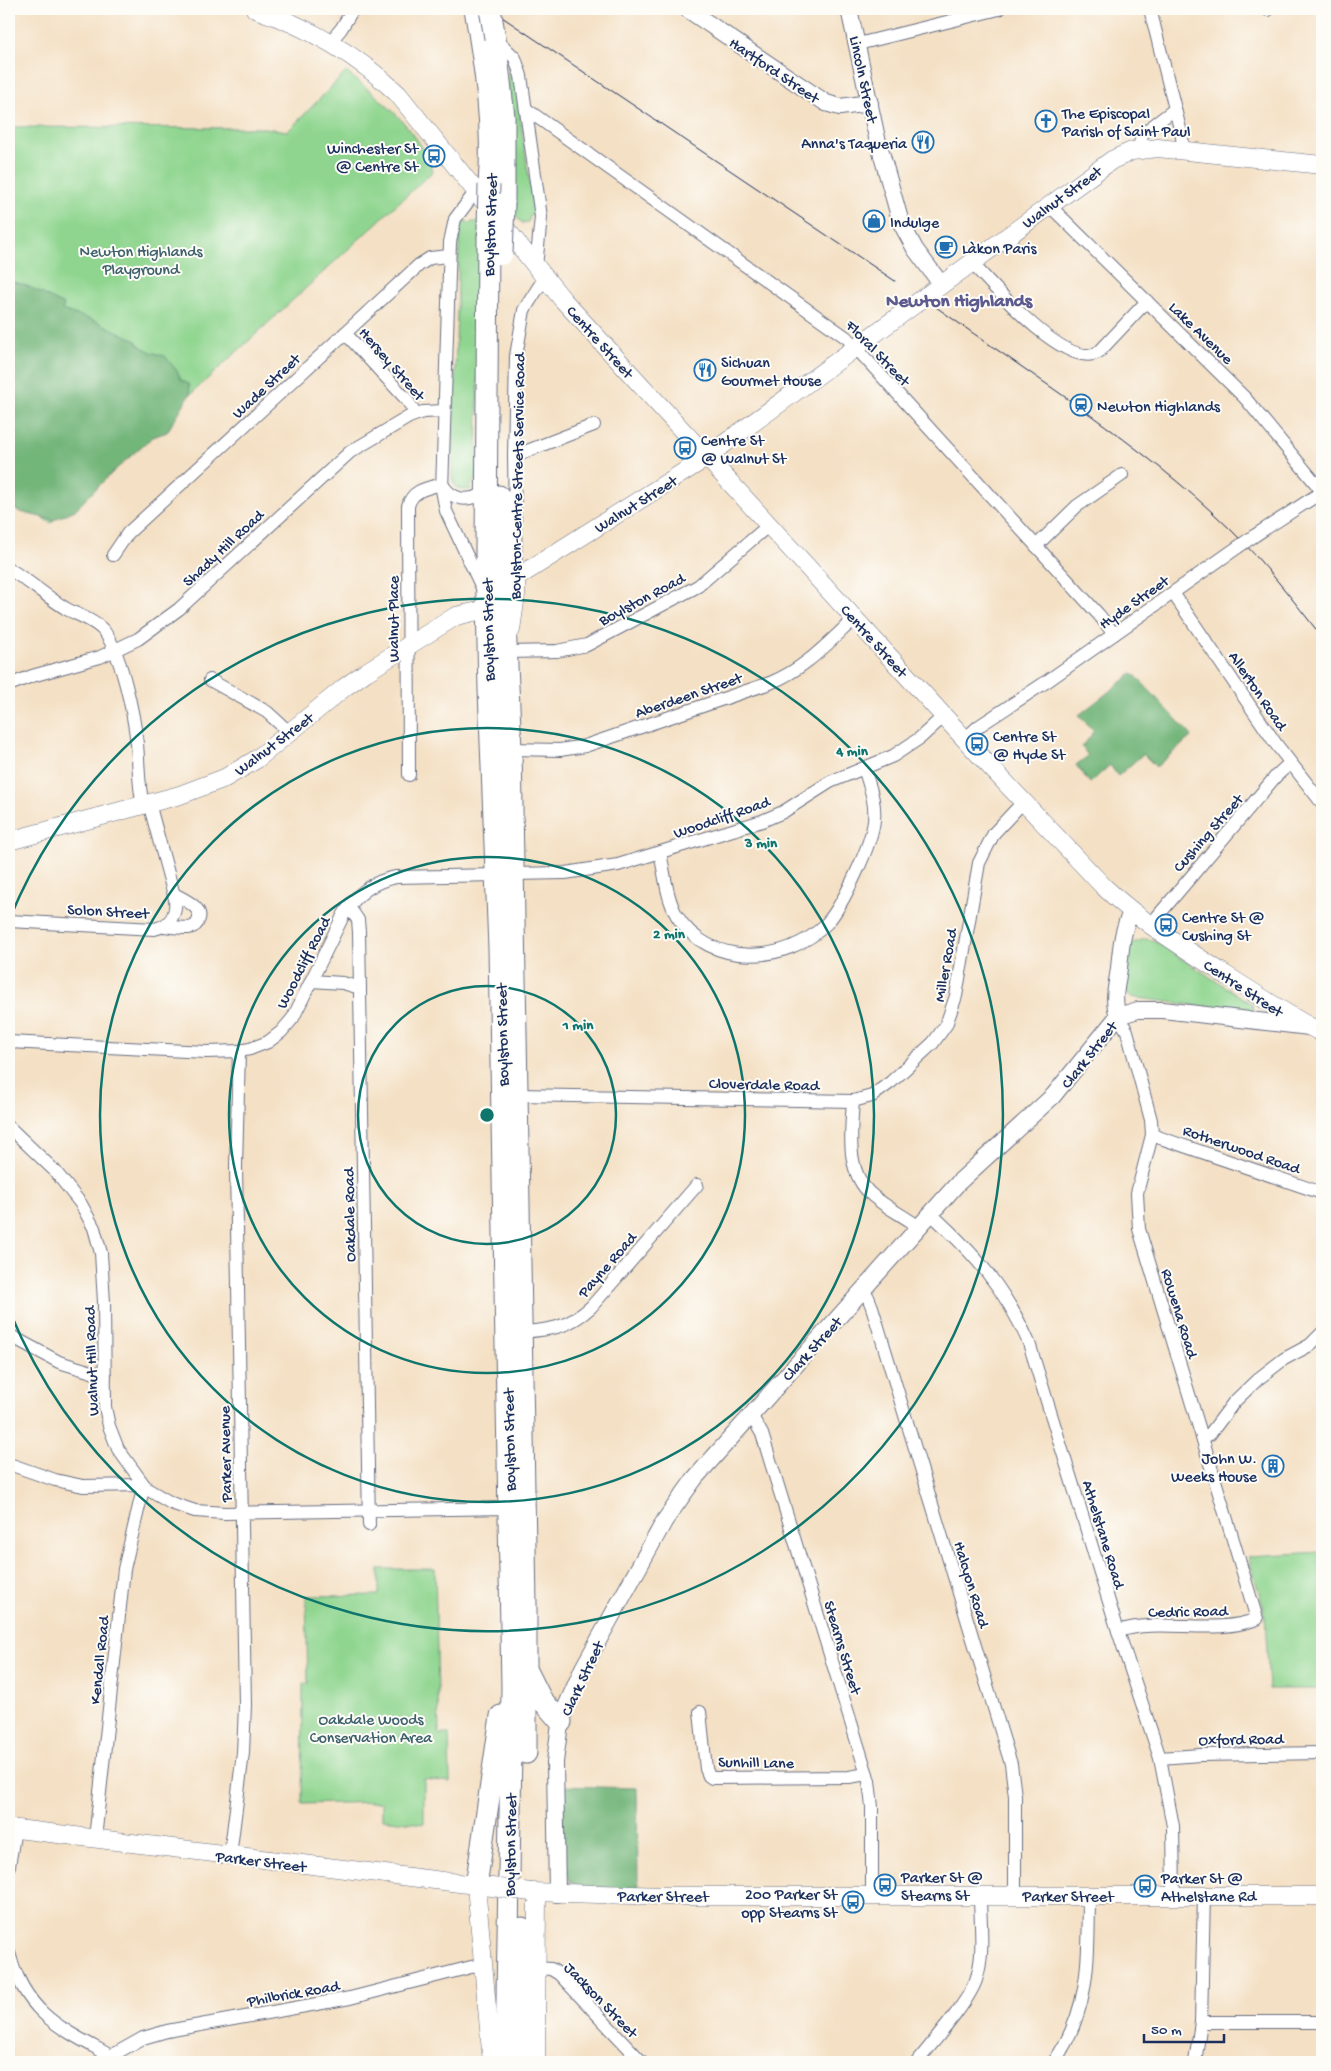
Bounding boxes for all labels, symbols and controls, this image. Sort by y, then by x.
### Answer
street label: Hartford Street [724,35,823,110]
street label: Lincoln Street [843,35,880,126]
place label: The Episcopal Parish of Saint Paul [1061,106,1191,143]
church icon: The Episcopal Parish of Saint Paul [1034,109,1058,133]
restaurant icon: Anna's Taqueria [911,130,935,154]
place label: Anna's Taqueria [801,136,908,155]
place label: Winchester St @ Centre St [327,141,419,178]
bus stop icon: Winchester St @ Centre St [422,144,446,168]
street label: Walnut Street [1019,163,1108,234]
street label: Boylston Street [481,172,504,278]
shop icon: Indulge [862,209,886,233]
place label: Indulge [890,215,940,234]
cafe icon: Làkon Paris [934,235,958,259]
place label: Làkon Paris [962,241,1037,260]
park label: Newton Highlands Playground [80,244,204,281]
district label: Newton Highlands [886,291,1033,314]
street label: Lake Avenue [1163,299,1236,370]
street label: Centre Street [561,303,637,385]
street label: Floral Street [840,317,914,392]
street label: Hersey Street [353,325,429,407]
street label: Wade Street [229,350,307,424]
street label: Boylston-Centre Streets Service Road [508,351,531,601]
place label: Sichuan Gourmet House [721,355,822,392]
restaurant icon: Sichuan Gourmet House [693,358,717,382]
station icon: Newton Highlands [1069,393,1093,417]
place label: Newton Highlands [1097,399,1221,418]
place label: Centre St @ Walnut St [701,433,787,470]
bus stop icon: Centre St @ Walnut St [673,436,697,460]
street label: Walnut Street [592,472,683,539]
street label: Shady Hill Road [180,506,270,592]
street label: Boylston Road [595,570,690,632]
street label: Hyde Street [1096,572,1175,635]
street label: Walnut Place [386,575,405,662]
street label: Boylston Street [480,577,501,682]
street label: Centre Street [835,602,911,684]
street label: Allerton Road [1223,649,1290,737]
street label: Aberdeen Street [633,670,746,724]
street label: Walnut Street [232,709,320,782]
place label: Centre St @ Hyde St [993,729,1066,766]
bus stop icon: Centre St @ Hyde St [965,732,989,756]
text: 4 min [835,743,869,761]
street label: Cushing Street [1171,790,1250,877]
street label: Woodcliff Road [672,793,774,845]
text: 3 min [744,835,778,853]
street label: Solon Street [67,902,151,925]
place label: Centre St @ Cushing St [1182,910,1265,947]
street label: Woodcliff Road [274,913,337,1013]
bus stop icon: Centre St @ Cushing St [1154,913,1178,937]
text: 2 min [653,926,686,944]
street label: Miller Road [932,926,964,1004]
street label: Centre Street [1199,957,1287,1024]
street label: Boylston Street [494,982,515,1087]
text: 1 min [562,1017,594,1035]
street label: Clark Street [1059,1017,1124,1094]
street label: Cloverdale Road [709,1076,821,1097]
centre of rings [478,1106,496,1124]
street label: Rotherwood Road [1180,1122,1304,1181]
street label: Oakdale Road [341,1166,362,1262]
street label: Payne Road [575,1229,643,1304]
street label: Rowena Road [1155,1267,1201,1363]
street label: Walnut Hill Road [82,1304,105,1416]
street label: Clark Street [780,1313,849,1387]
street label: Boylston Street [501,1387,522,1492]
street label: Parker Avenue [217,1405,238,1503]
place label: John W. Weeks House [1171,1451,1258,1488]
building icon: John W. Weeks House [1261,1454,1285,1478]
street label: Athelstane Road [1076,1479,1128,1593]
street label: Halcyon Road [947,1539,992,1632]
street label: Stearns Street [817,1599,864,1698]
street label: Cedric Road [1148,1603,1230,1624]
street label: Kendall Road [87,1614,116,1705]
street label: Clark Street [559,1638,610,1720]
park label: Oakdale Woods Conservation Area [310,1712,433,1749]
street label: Oxford Road [1198,1731,1285,1752]
street label: Sunhill Lane [718,1754,795,1775]
street label: Boylston Street [502,1792,523,1898]
street label: Parker Street [213,1848,308,1879]
place label: Parker St @ Stearns St [900,1870,983,1907]
place label: Parker St @ Athelstane Rd [1160,1871,1258,1908]
bus stop icon: Parker St @ Stearns St [873,1873,897,1897]
bus stop icon: Parker St @ Athelstane Rd [1133,1874,1157,1898]
place label: 200 Parker St opp Stearns St [741,1887,838,1924]
street label: Parker Street [617,1889,710,1908]
street label: Parker Street [1022,1889,1115,1908]
bus stop icon: 200 Parker St opp Stearns St [841,1890,865,1914]
street label: Jackson Street [559,1960,641,2044]
street label: Philbrick Road [245,1978,343,2013]
scale bar [1144,2011,1224,2043]
text: 50 m [1151,2022,1182,2040]

